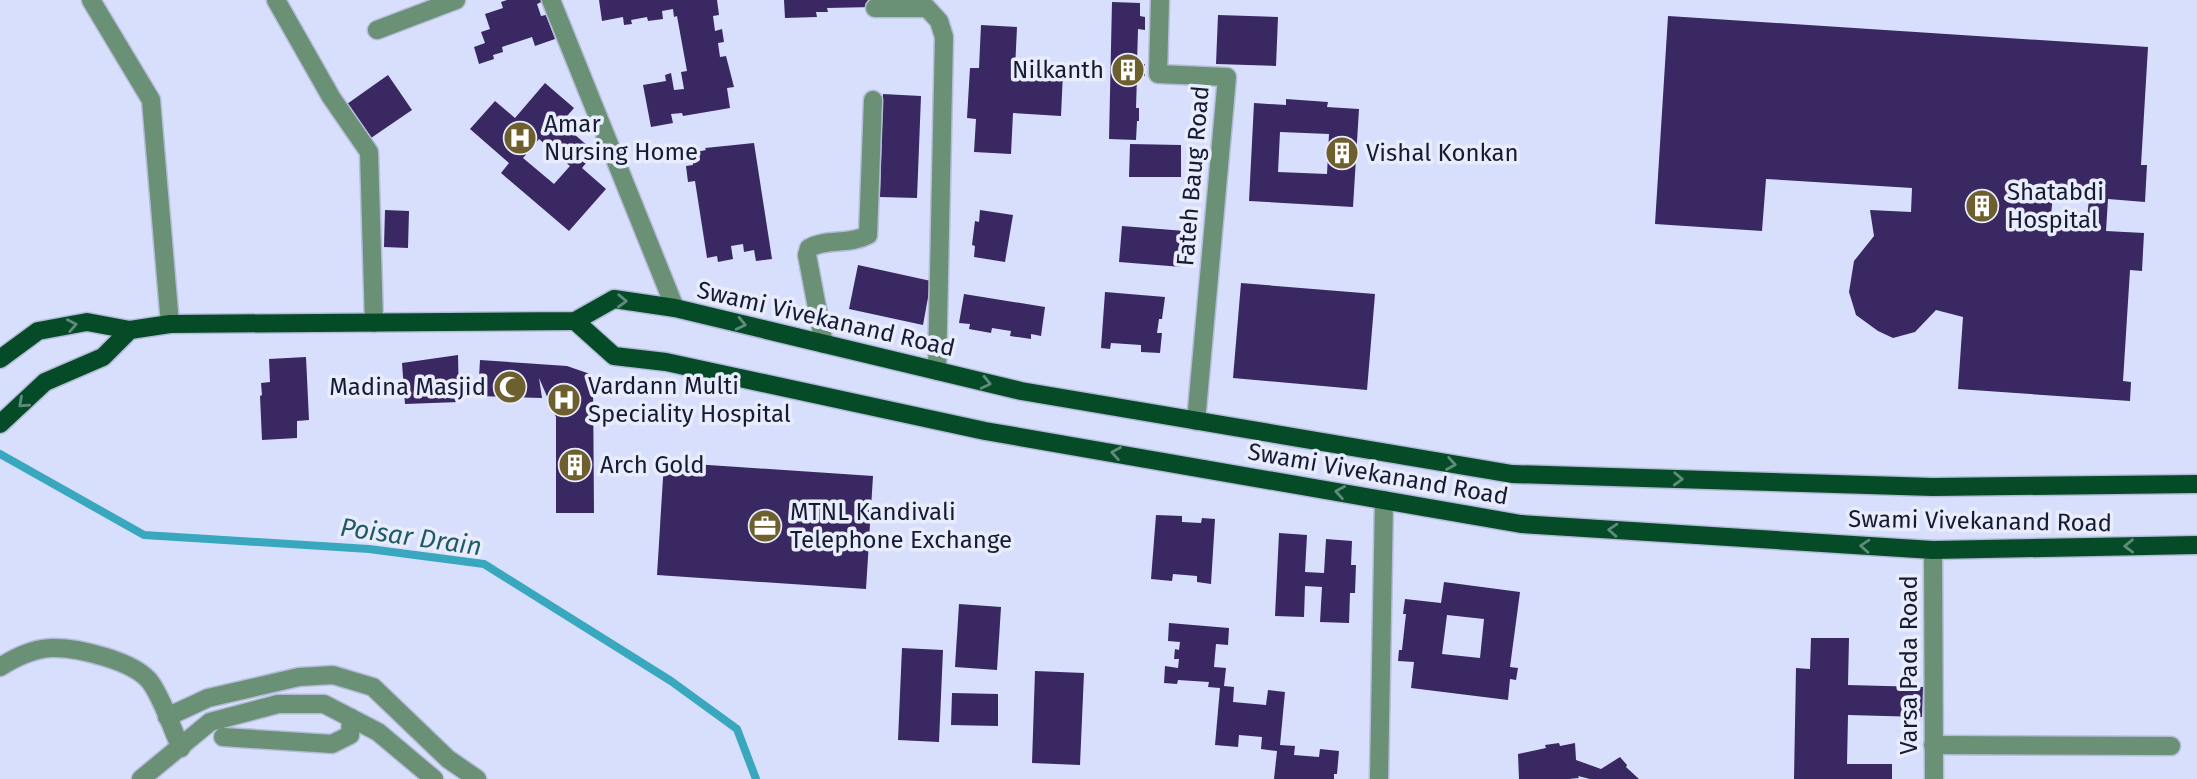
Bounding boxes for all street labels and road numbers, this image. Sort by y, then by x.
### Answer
street label: Fateh Baug Road [1171,85,1215,267]
street label: Swami Vivekanand Road [694,276,958,362]
street label: Swami Vivekanand Road [1246,437,1510,511]
street label: Swami Vivekanand Road [1848,505,2112,537]
street label: Varsa Pada Road [1895,575,1923,755]

